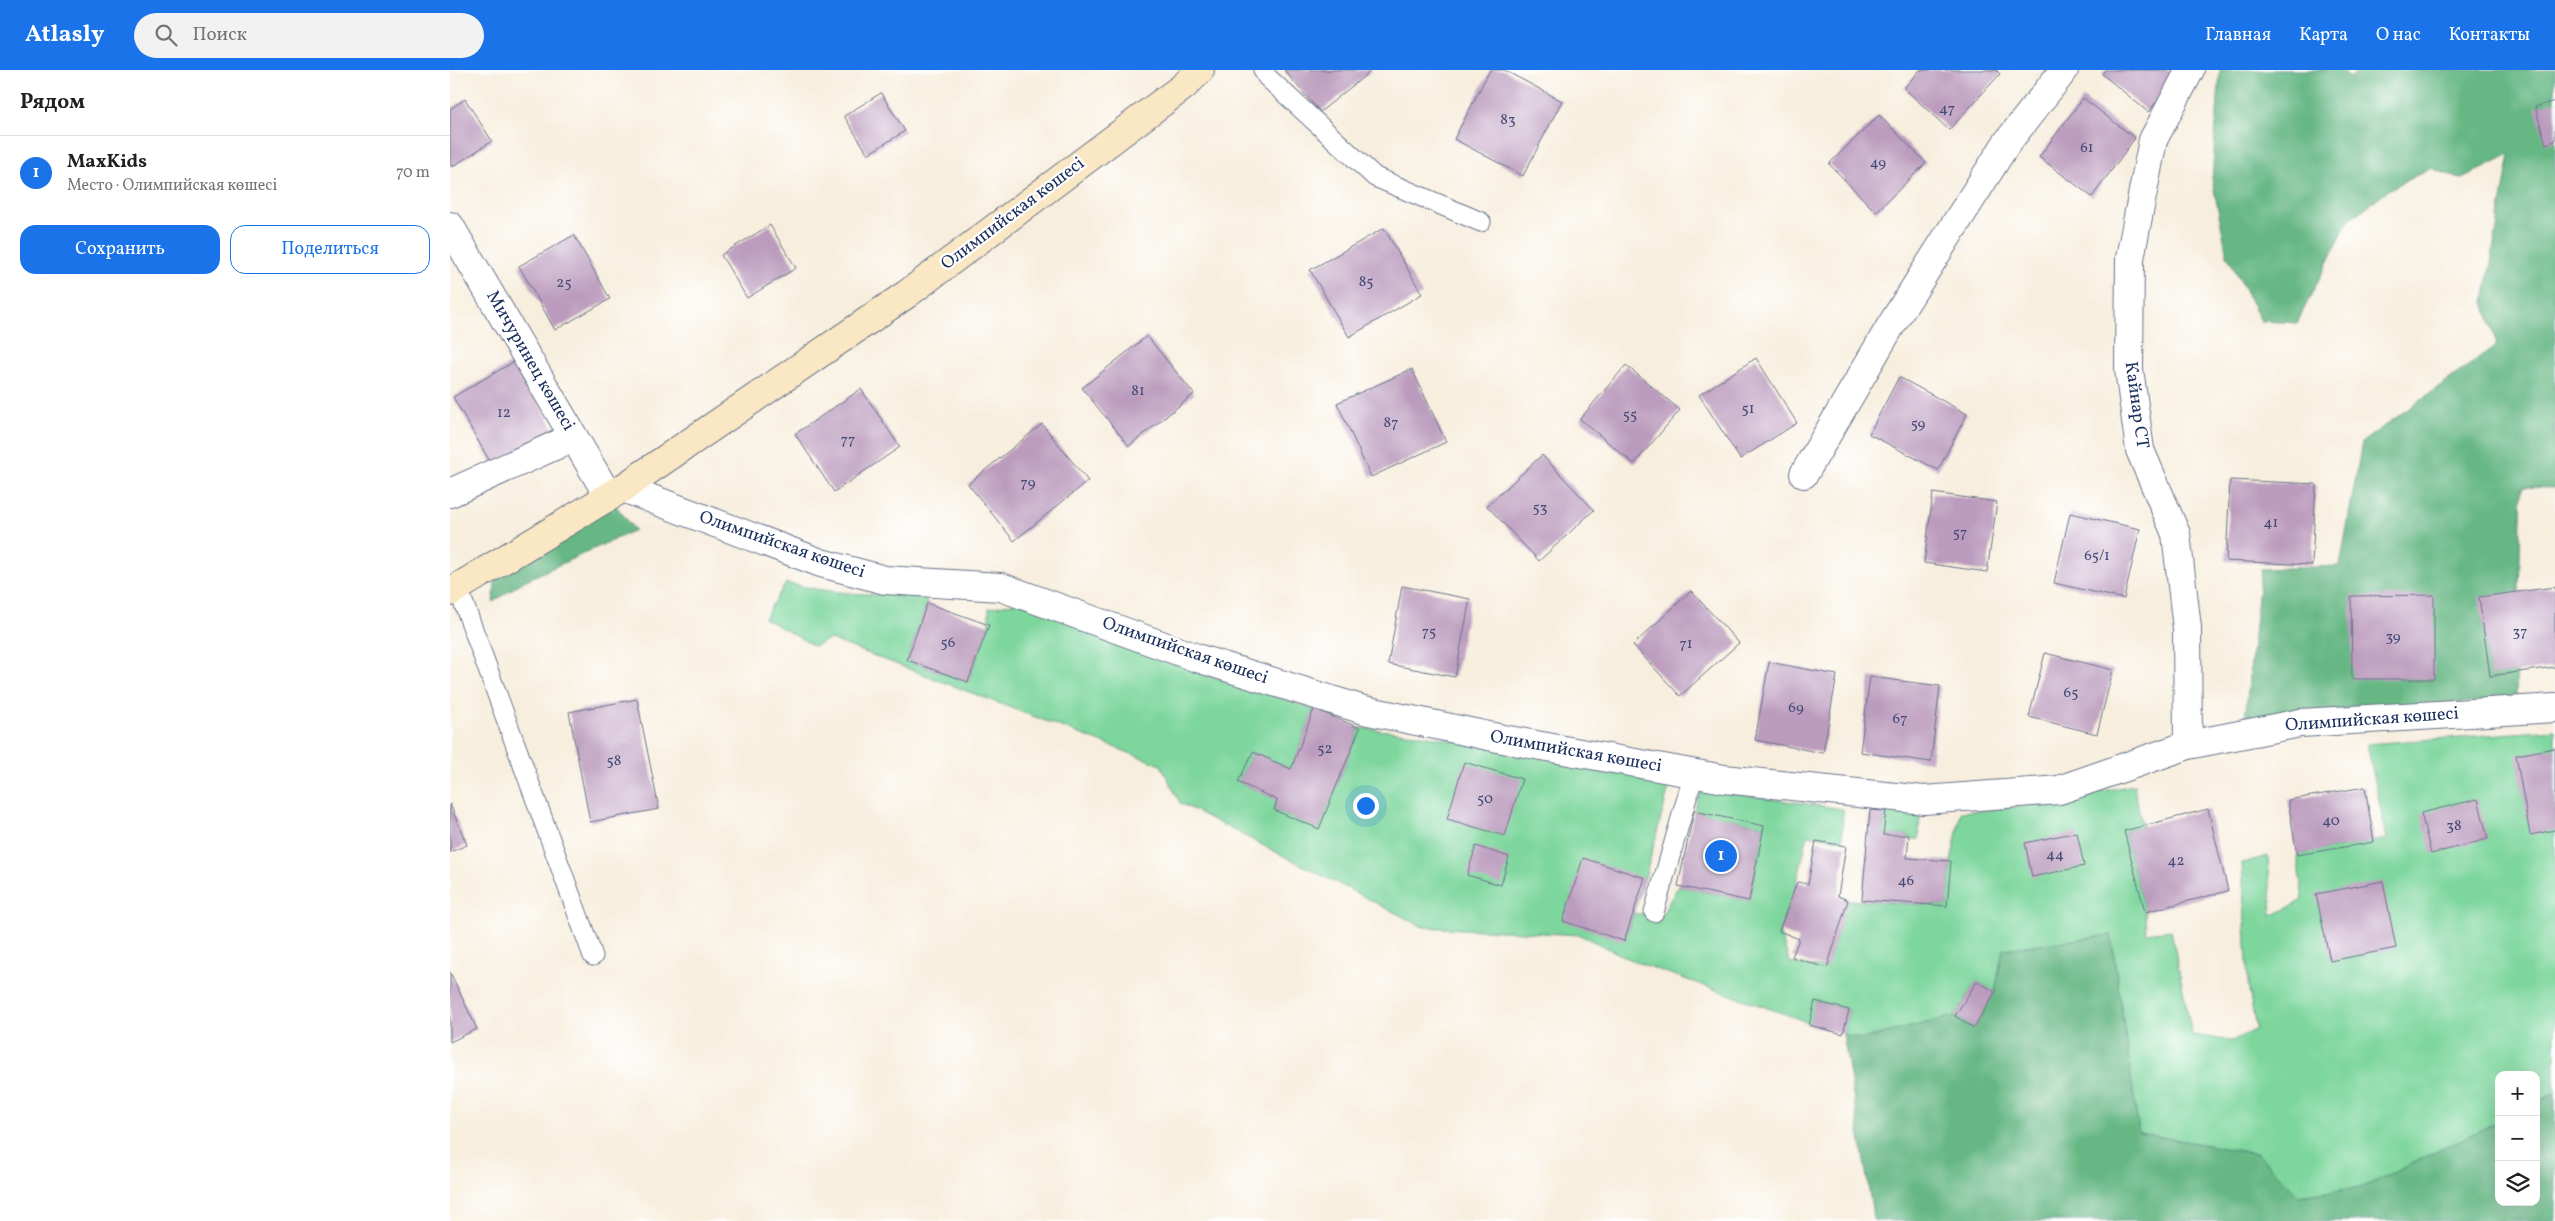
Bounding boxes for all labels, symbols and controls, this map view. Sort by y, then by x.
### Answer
search box [134,13,484,58]
text: Atlasly [25,18,104,52]
icon: search [152,21,180,49]
text: Поиск [192,22,247,48]
text: Главная [2205,23,2271,48]
text: Карта [2299,23,2348,48]
text: О нас [2376,23,2421,48]
text: Контакты [2449,23,2530,48]
text: Рядом [20,88,85,117]
house number: 47 [1939,99,1955,120]
house number: 83 [1500,110,1516,131]
house number: 61 [2080,138,2094,159]
text: MaxKids [67,149,147,175]
street label: Олимпийская көшесі [936,152,1090,276]
house number: 49 [1870,153,1886,174]
text: 1 [33,162,39,184]
text: 70 m [396,162,430,184]
text: Место · Олимпийская көшесі [67,175,277,197]
button: Сохранить [20,225,220,274]
button: Поделиться [230,225,430,274]
house number: 85 [1359,272,1373,293]
house number: 25 [556,273,572,294]
street label: Мичуринец көшесі [480,286,580,436]
street label: Кайнар СТ [2118,360,2155,451]
house number: 81 [1131,381,1145,402]
house number: 51 [1741,399,1755,420]
house number: 12 [497,403,511,424]
house number: 55 [1623,405,1637,426]
house number: 87 [1384,413,1398,434]
house number: 59 [1911,414,1926,435]
house number: 77 [841,430,855,451]
house number: 79 [1021,473,1036,494]
house number: 53 [1533,498,1547,519]
street label: Олимпийская көшесі [696,505,868,585]
house number: 41 [2264,513,2278,534]
house number: 57 [1953,523,1967,544]
house number: 65/1 [2084,546,2110,567]
street label: Олимпийская көшесі [1099,611,1271,691]
house number: 75 [1422,622,1436,643]
house number: 37 [2513,622,2527,643]
house number: 39 [2385,627,2401,648]
house number: 56 [941,633,955,654]
house number: 71 [1679,634,1693,655]
house number: 65 [2064,683,2078,704]
house number: 69 [1788,698,1804,719]
street label: Олимпийская көшесі [2284,701,2460,739]
house number: 67 [1893,709,1907,730]
street label: Олимпийская көшесі [1488,725,1664,779]
house number: 52 [1317,739,1333,760]
house number: 58 [607,751,621,772]
house number: 50 [1477,789,1493,810]
your location [1353,793,1379,819]
house number: 40 [2322,811,2340,832]
house number: 38 [2446,816,2462,837]
pin: 1 [1705,837,1737,875]
house number: 44 [2046,845,2064,866]
house number: 42 [2167,851,2185,872]
house number: 46 [1898,871,1914,892]
map controls [2495,1071,2540,1206]
button: + [2495,1071,2540,1116]
button: − [2495,1116,2540,1161]
button: layers [2495,1161,2540,1206]

